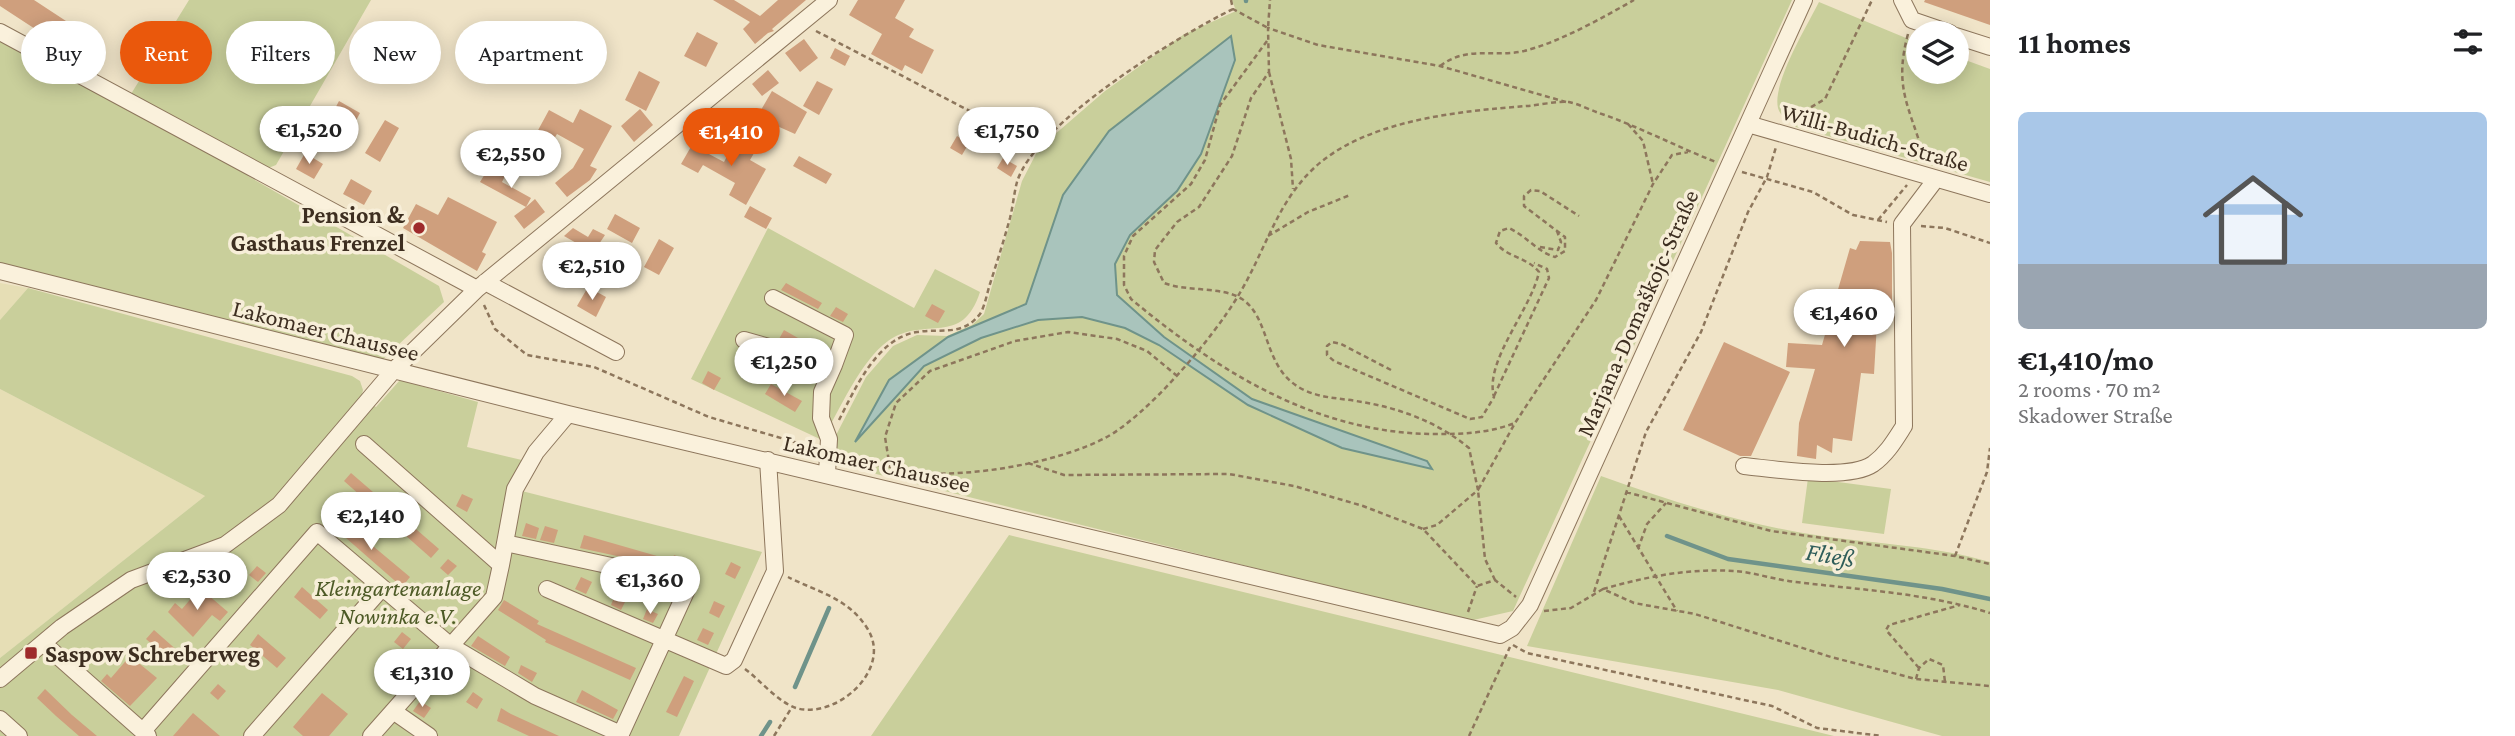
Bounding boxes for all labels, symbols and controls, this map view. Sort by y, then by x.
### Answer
chip: Buy [21,21,106,84]
chip: Rent [120,21,212,84]
chip: Filters [226,21,335,84]
chip: New [349,21,441,84]
chip: Apartment [455,21,607,84]
map controls [1906,21,1969,84]
button: layers [1906,21,1969,84]
icon: filters [2449,23,2487,61]
text: 11 homes [2018,26,2131,59]
street label: Willi-Budich-Straße [1778,97,1972,177]
pin: €1,520 [252,106,366,166]
pin: €1,410 [674,108,788,168]
pin: €1,750 [950,108,1064,167]
text: €1,520 [276,116,342,142]
text: €1,750 [974,117,1040,143]
text: €1,410 [699,118,763,144]
pin: €2,550 [454,130,568,190]
text: €2,550 [476,140,546,166]
icon: home [2190,157,2316,283]
street label: Marjana-Domaškojc-Straße [1570,185,1704,441]
place label: Pension & Gasthaus Frenzel [231,201,406,256]
marker: Pension & Gasthaus Frenzel [411,220,427,236]
pin: €2,510 [535,243,649,302]
text: €2,510 [559,252,625,278]
pin: €1,460 [1787,290,1901,349]
street label: Lakomaer Chaussee [230,294,422,366]
text: €1,460 [1810,299,1878,325]
pin: €1,250 [727,338,841,398]
text: €1,410/mo [2018,343,2154,376]
text: €1,250 [750,348,818,374]
text: 2 rooms · 70 m² [2018,376,2161,402]
text: Skadower Straße [2018,402,2173,428]
street label: Lakomaer Chaussee [781,428,973,498]
pin: €2,140 [314,492,428,552]
text: €2,140 [337,502,405,528]
water label: Fließ [1804,537,1856,573]
pin: €2,530 [140,552,254,612]
pin: €1,360 [593,556,707,616]
text: €2,530 [162,562,232,588]
text: €1,360 [616,566,684,592]
park label: Kleingartenanlage Nowinka e.V. [315,574,481,629]
place label: Saspow Schreberweg [45,640,260,667]
marker: Saspow Schreberweg [23,645,39,661]
pin: €1,310 [365,650,479,709]
text: €1,310 [390,659,454,685]

